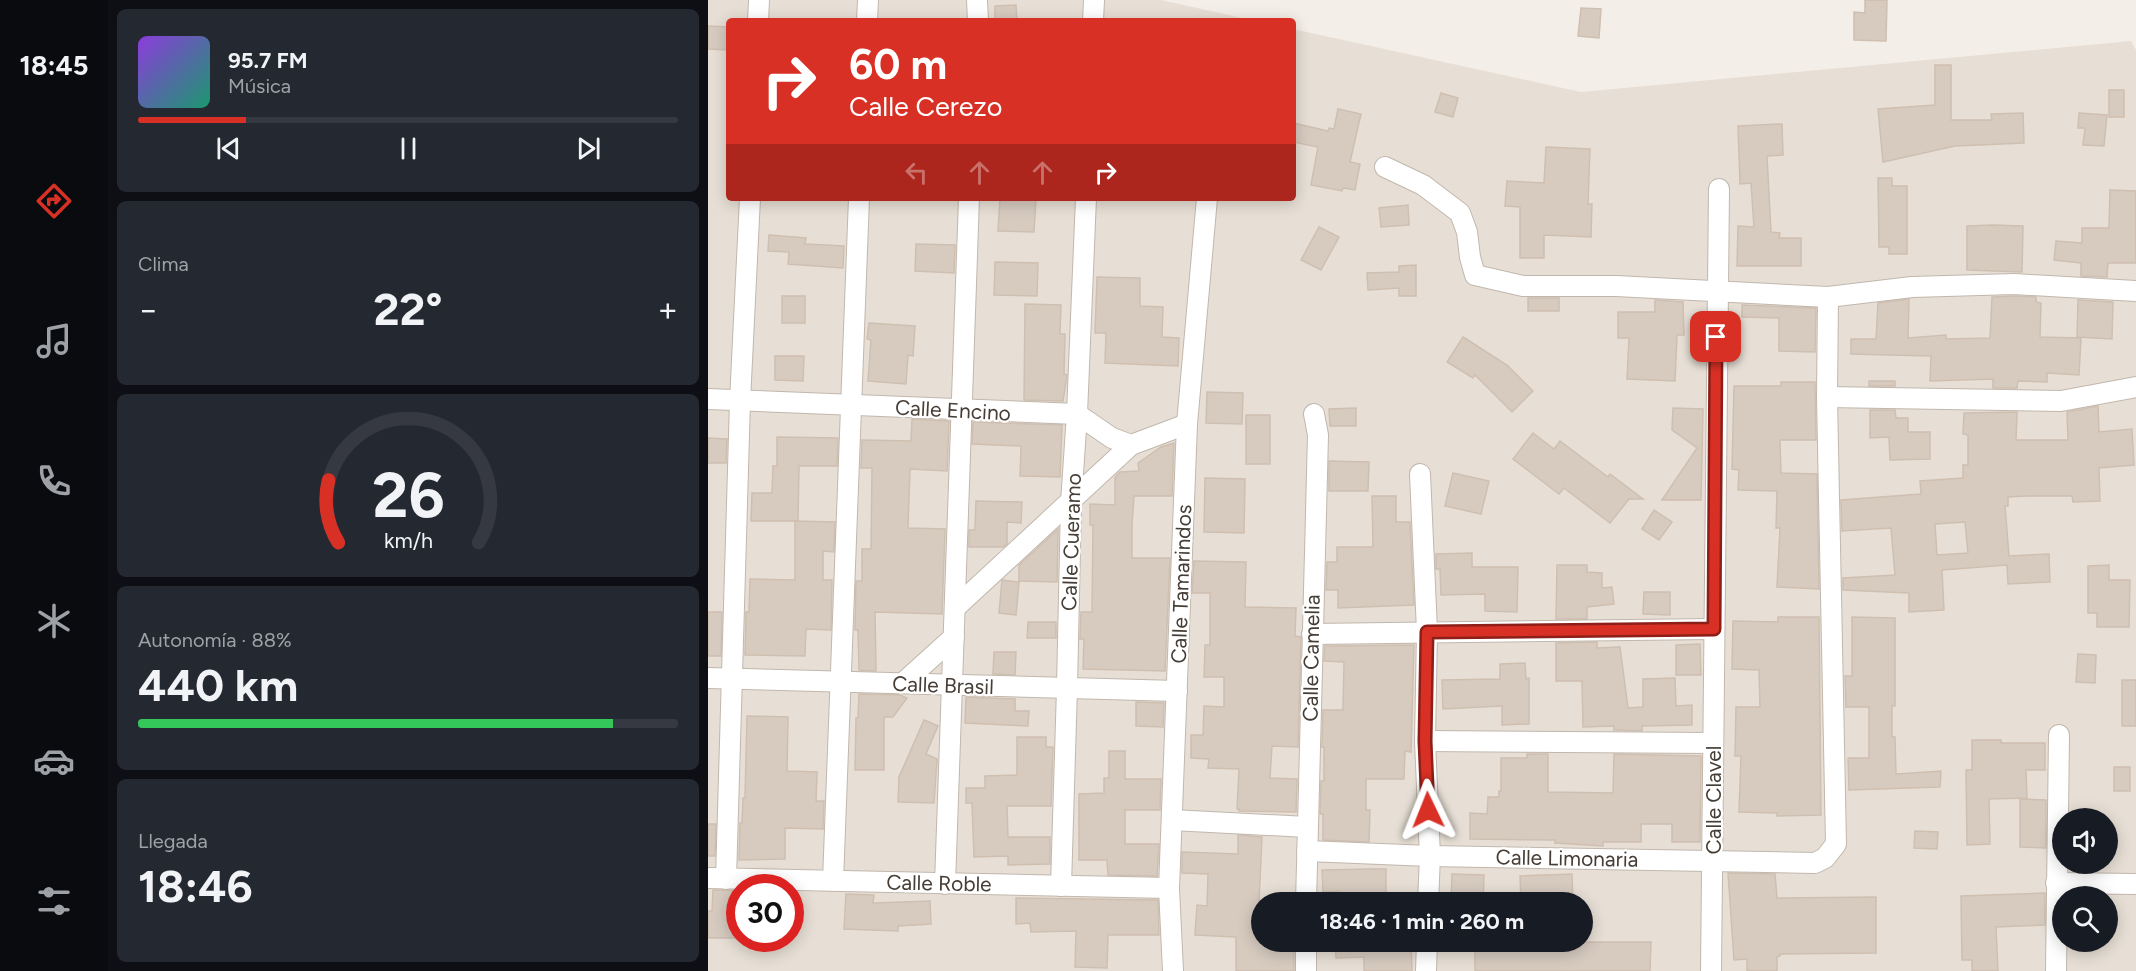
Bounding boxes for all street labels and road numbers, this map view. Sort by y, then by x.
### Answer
street label: Calle Encino [894,394,1012,426]
street label: Calle Cueramo [1056,473,1086,611]
street label: Calle Tamarindos [1166,504,1196,664]
street label: Calle Camelia [1297,594,1325,722]
street label: Calle Brasil [892,671,994,699]
street label: Calle Clavel [1701,746,1726,854]
street label: Calle Limonaria [1495,844,1639,872]
street label: Calle Roble [886,870,992,896]

